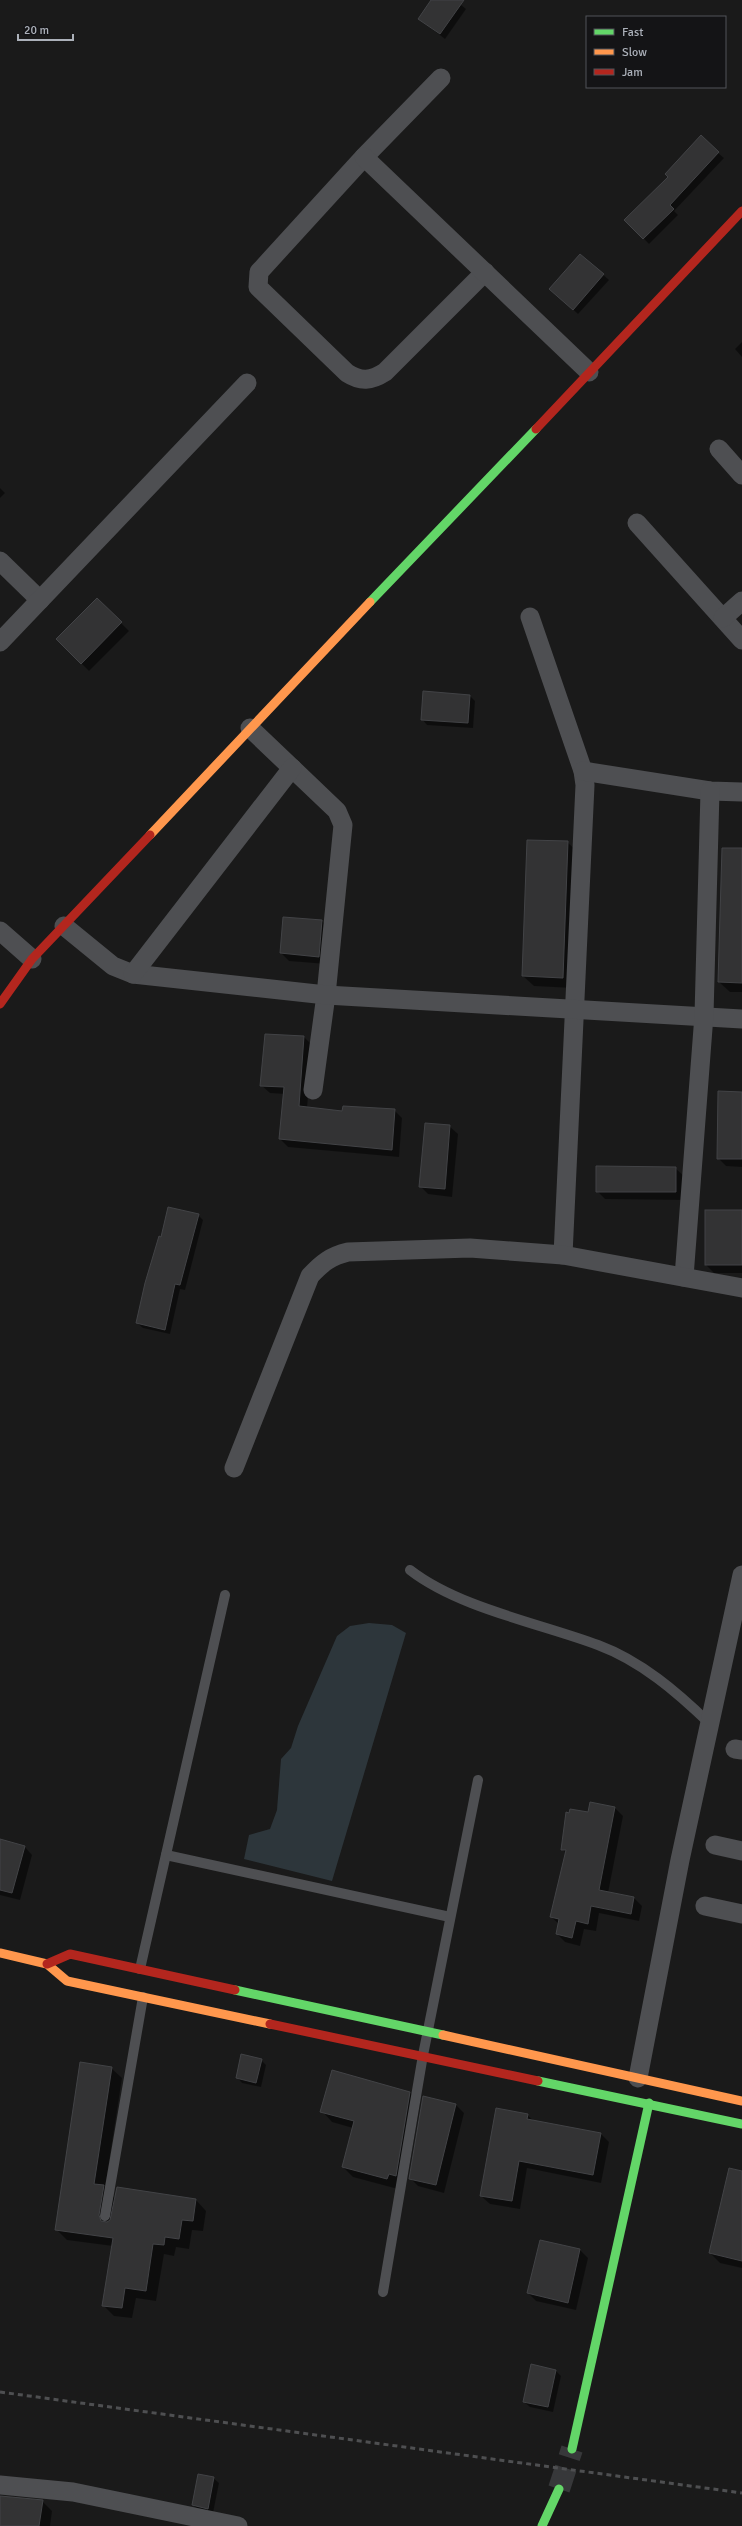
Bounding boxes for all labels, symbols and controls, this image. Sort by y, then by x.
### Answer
scale bar [18,16,73,42]
legend [586,16,726,88]
text: 20 m [24,23,49,38]
text: Fast [622,25,643,40]
text: Slow [622,45,647,60]
text: Jam [622,65,643,80]

